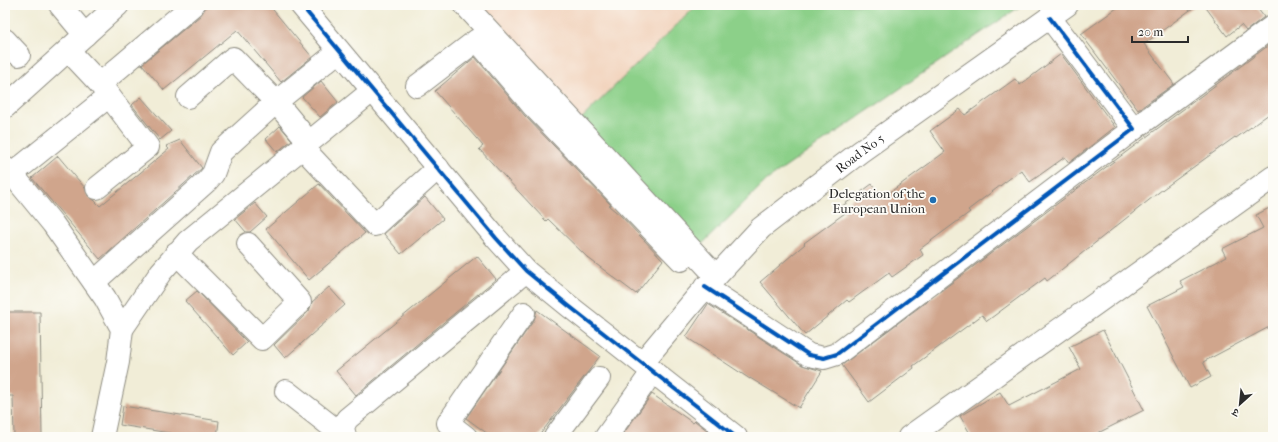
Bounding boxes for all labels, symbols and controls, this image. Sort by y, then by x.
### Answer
scale bar [1132,18,1188,44]
text: 20 m [1138,25,1163,39]
street label: Road No 5 [832,130,887,176]
place label: Delegation of the European Union [829,186,926,216]
marker: Delegation of the European Union [928,195,938,205]
north arrow [1220,384,1260,424]
text: उ [1229,405,1242,420]

